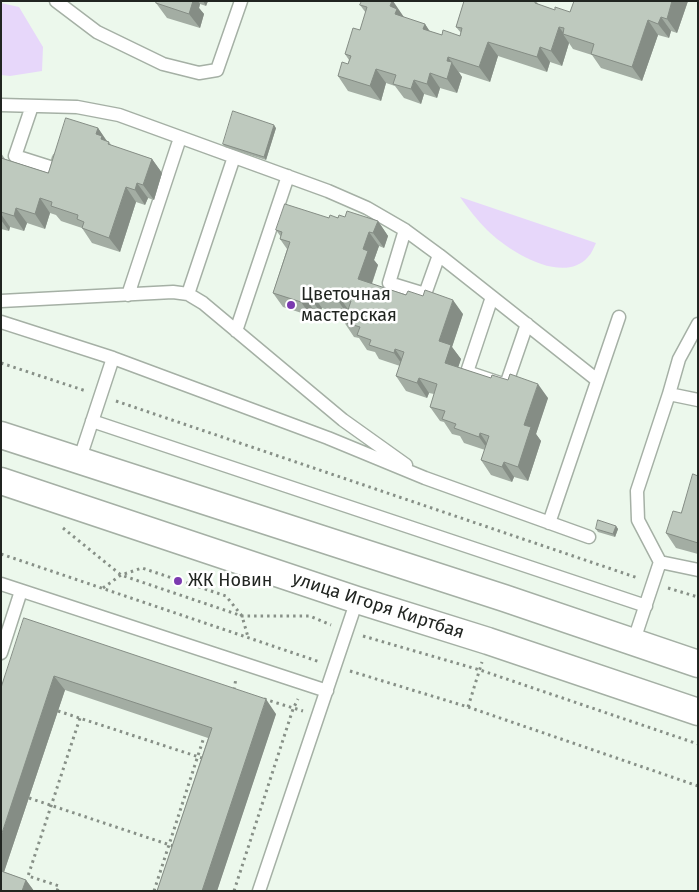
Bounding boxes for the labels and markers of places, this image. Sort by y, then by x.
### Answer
place label: Цветочная мастерская [301,284,397,326]
marker: Цветочная мастерская [285,299,297,311]
place label: ЖК Новин [188,570,273,592]
marker: ЖК Новин [172,575,184,587]

